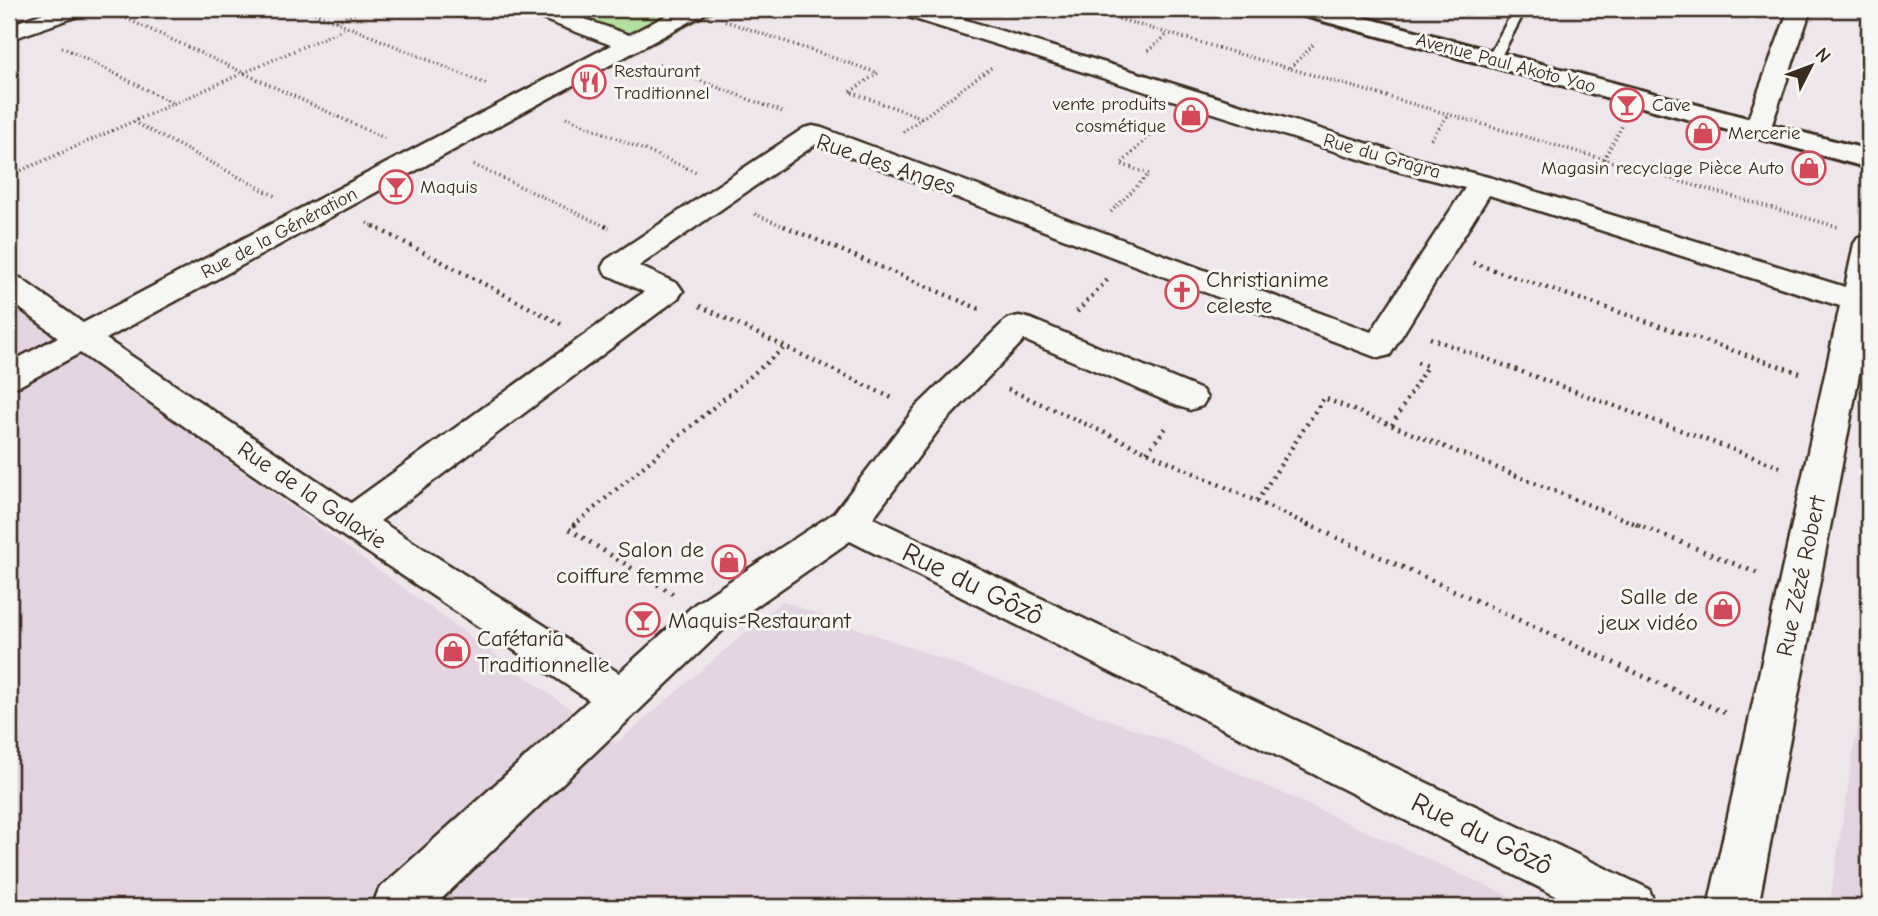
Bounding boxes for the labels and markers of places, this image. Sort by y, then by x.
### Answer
place label: Restaurant Traditionnel [614,60,710,104]
restaurant icon: Restaurant Traditionnel [570,63,608,101]
bar icon: Cave [1608,86,1646,124]
place label: vente produits cosmétique [1052,93,1166,137]
place label: Cave [1652,94,1691,116]
shop icon: vente produits cosmétique [1172,96,1210,134]
shop icon: Mercerie [1684,114,1722,152]
place label: Mercerie [1728,122,1800,144]
shop icon: Magasin recyclage Pièce Auto [1790,149,1828,187]
place label: Magasin recyclage Pièce Auto [1541,157,1784,179]
bar icon: Maquis [377,168,415,206]
place label: Maquis [420,176,478,198]
place label: Christianime celeste [1206,266,1329,319]
church icon: Christianime celeste [1163,273,1201,311]
place label: Salon de coiffure femme [556,536,704,589]
shop icon: Salon de coiffure femme [710,543,748,581]
place label: Salle de jeux vidéo [1597,583,1698,636]
shop icon: Salle de jeux vidéo [1704,590,1742,628]
bar icon: Maquis-Restaurant [624,601,662,639]
place label: Maquis-Restaurant [668,607,852,634]
place label: Cafétaria Traditionnelle [477,625,610,678]
shop icon: Cafétaria Traditionnelle [434,632,472,670]

